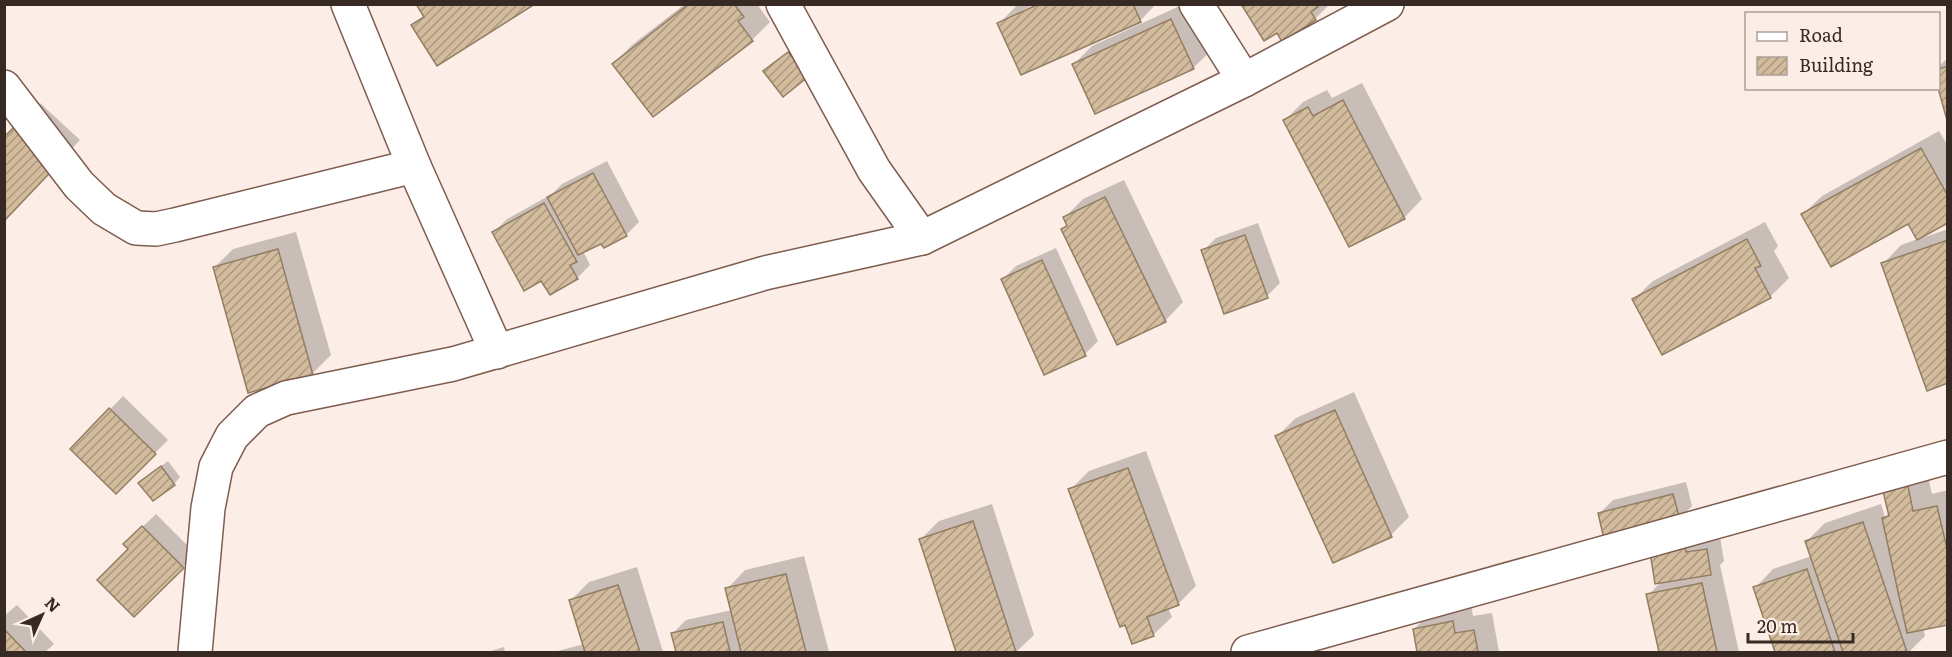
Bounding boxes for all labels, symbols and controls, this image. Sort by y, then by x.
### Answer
legend [1745,12,1940,90]
text: Road [1799,21,1843,48]
text: Building [1799,51,1874,78]
north arrow [12,585,72,645]
text: N [40,590,67,617]
scale bar [1748,606,1853,644]
text: 20 m [1757,612,1798,639]

